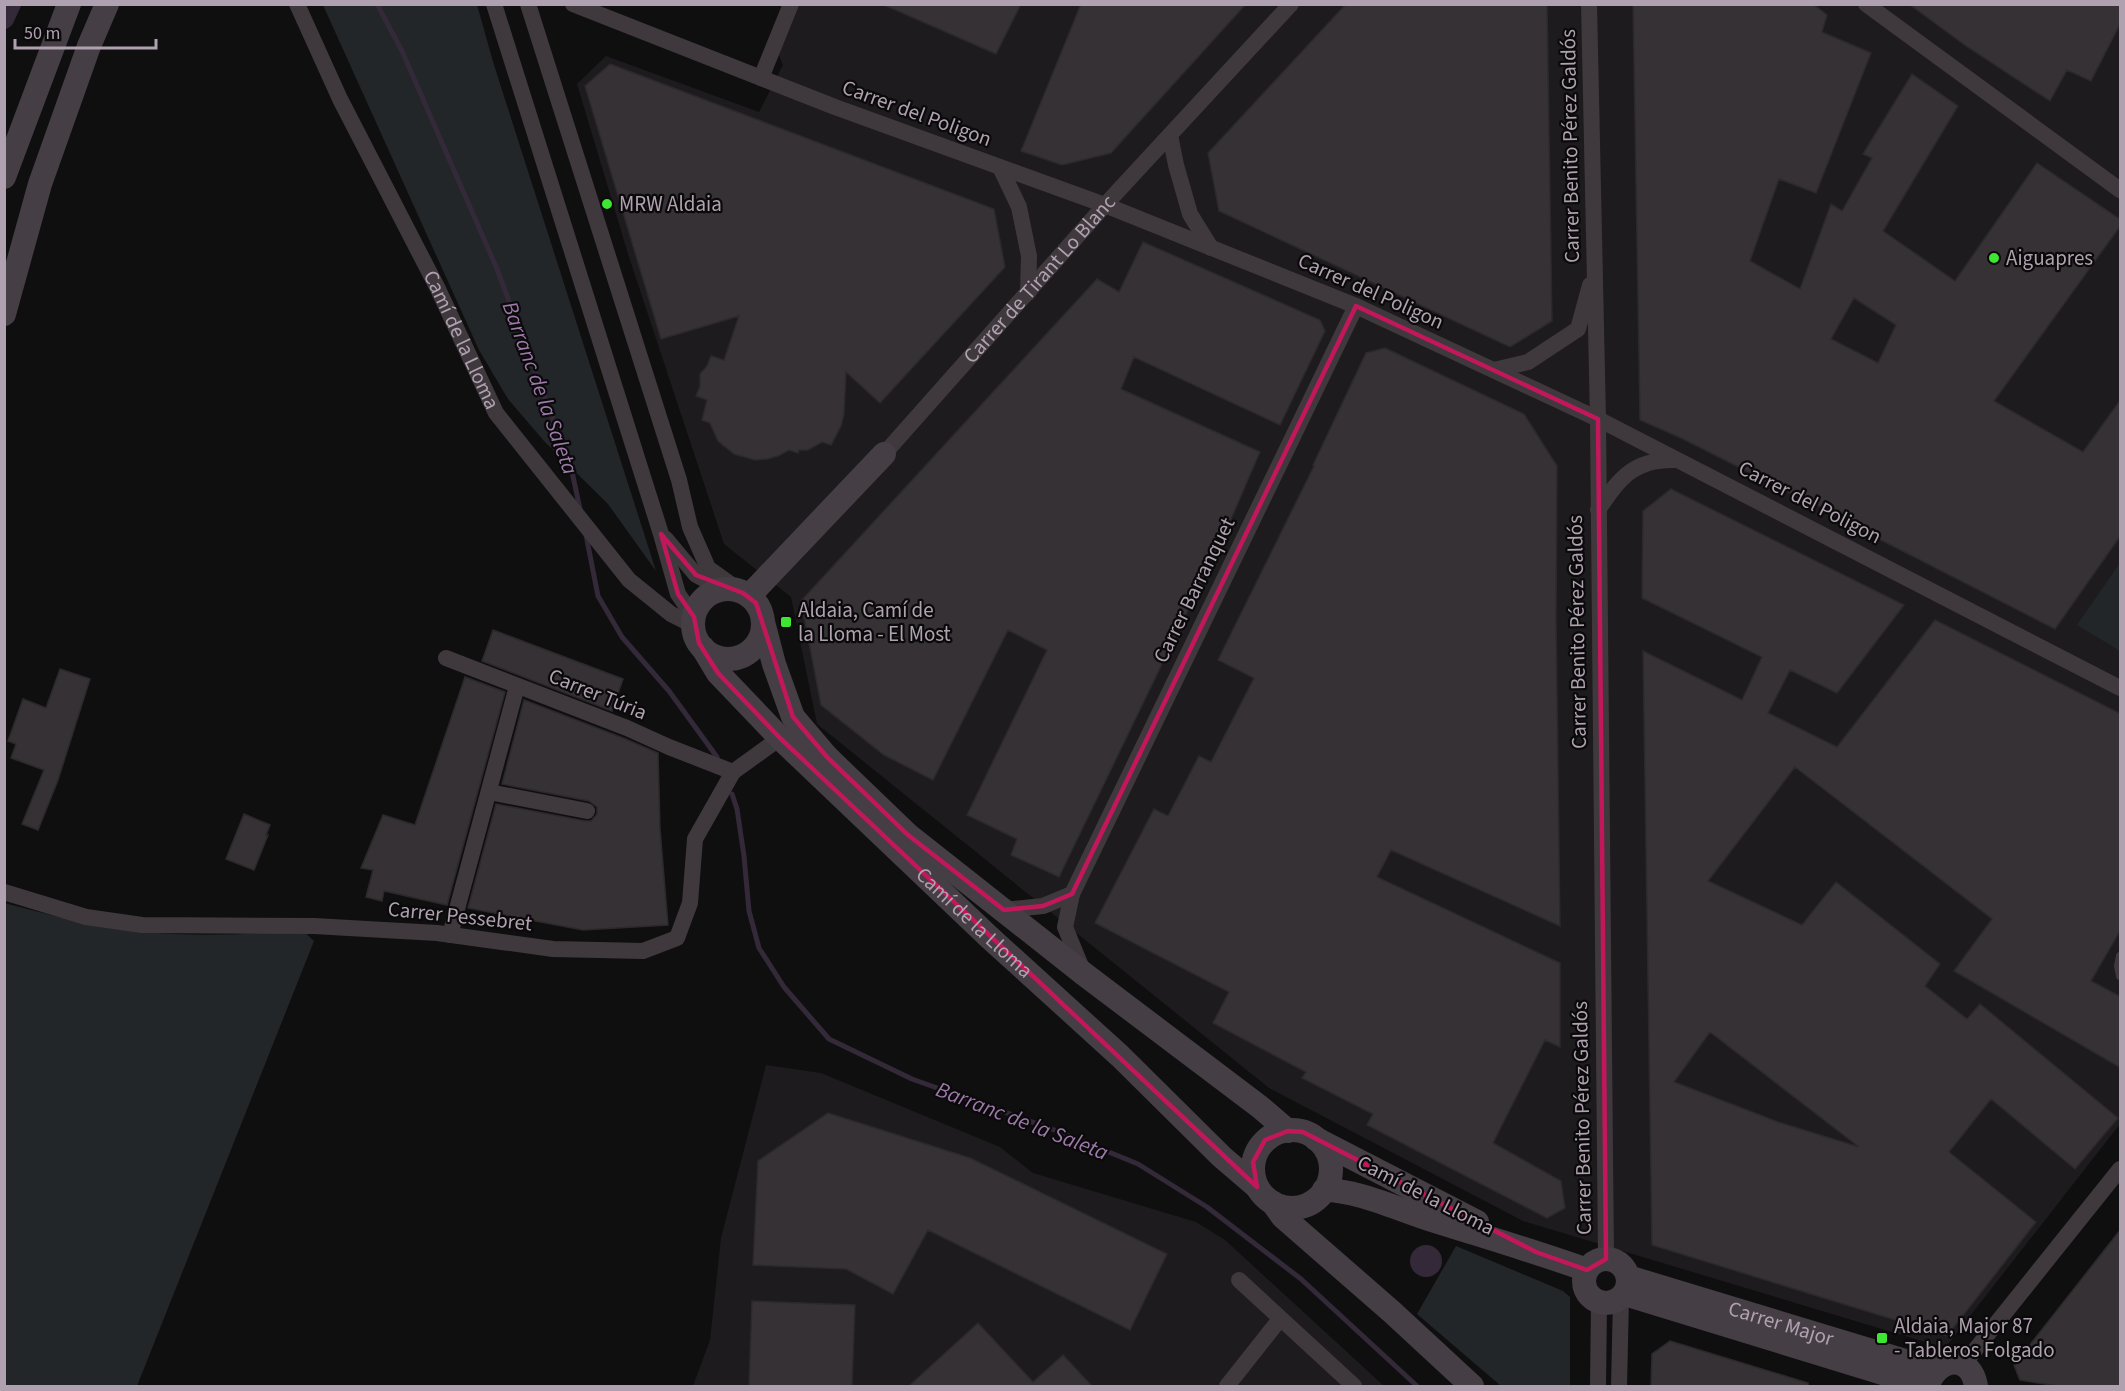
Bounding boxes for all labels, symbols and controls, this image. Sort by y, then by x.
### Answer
scale bar [15,12,156,50]
text: 50 m [24,21,60,46]
street label: Carrer Benito Pérez Galdós [1553,29,1587,263]
street label: Carrer del Poligon [838,72,996,154]
street label: Carrer de Tirant Lo Blanc [956,188,1123,370]
place label: MRW Aldaia [619,189,722,219]
marker: MRW Aldaia [600,197,614,211]
place label: Aiguapres [2006,243,2093,273]
street label: Carrer del Poligon [1293,245,1449,337]
marker: Aiguapres [1987,251,2001,265]
street label: Camí de la Lloma [416,265,507,414]
water label: Barranc de la Saleta [494,297,586,479]
street label: Carrer del Poligon [1733,453,1887,551]
street label: Carrer Barranquet [1146,512,1242,668]
street label: Carrer Benito Pérez Galdós [1560,515,1594,749]
place label: Aldaia, Camí de la Lloma - El Most [798,595,951,649]
marker: Aldaia, Camí de la Lloma - El Most [779,615,793,629]
street label: Carrer Túria [544,661,652,727]
street label: Camí de la Lloma [909,860,1040,985]
street label: Carrer Pessebret [387,894,533,938]
street label: Carrer Benito Pérez Galdós [1565,1001,1599,1235]
water label: Barranc de la Saleta [931,1073,1113,1169]
street label: Camí de la Lloma [1352,1147,1500,1243]
street label: Carrer Major [1725,1293,1838,1354]
place label: Aldaia, Major 87 - Tableros Folgado [1894,1311,2055,1365]
marker: Aldaia, Major 87 - Tableros Folgado [1875,1331,1889,1345]

